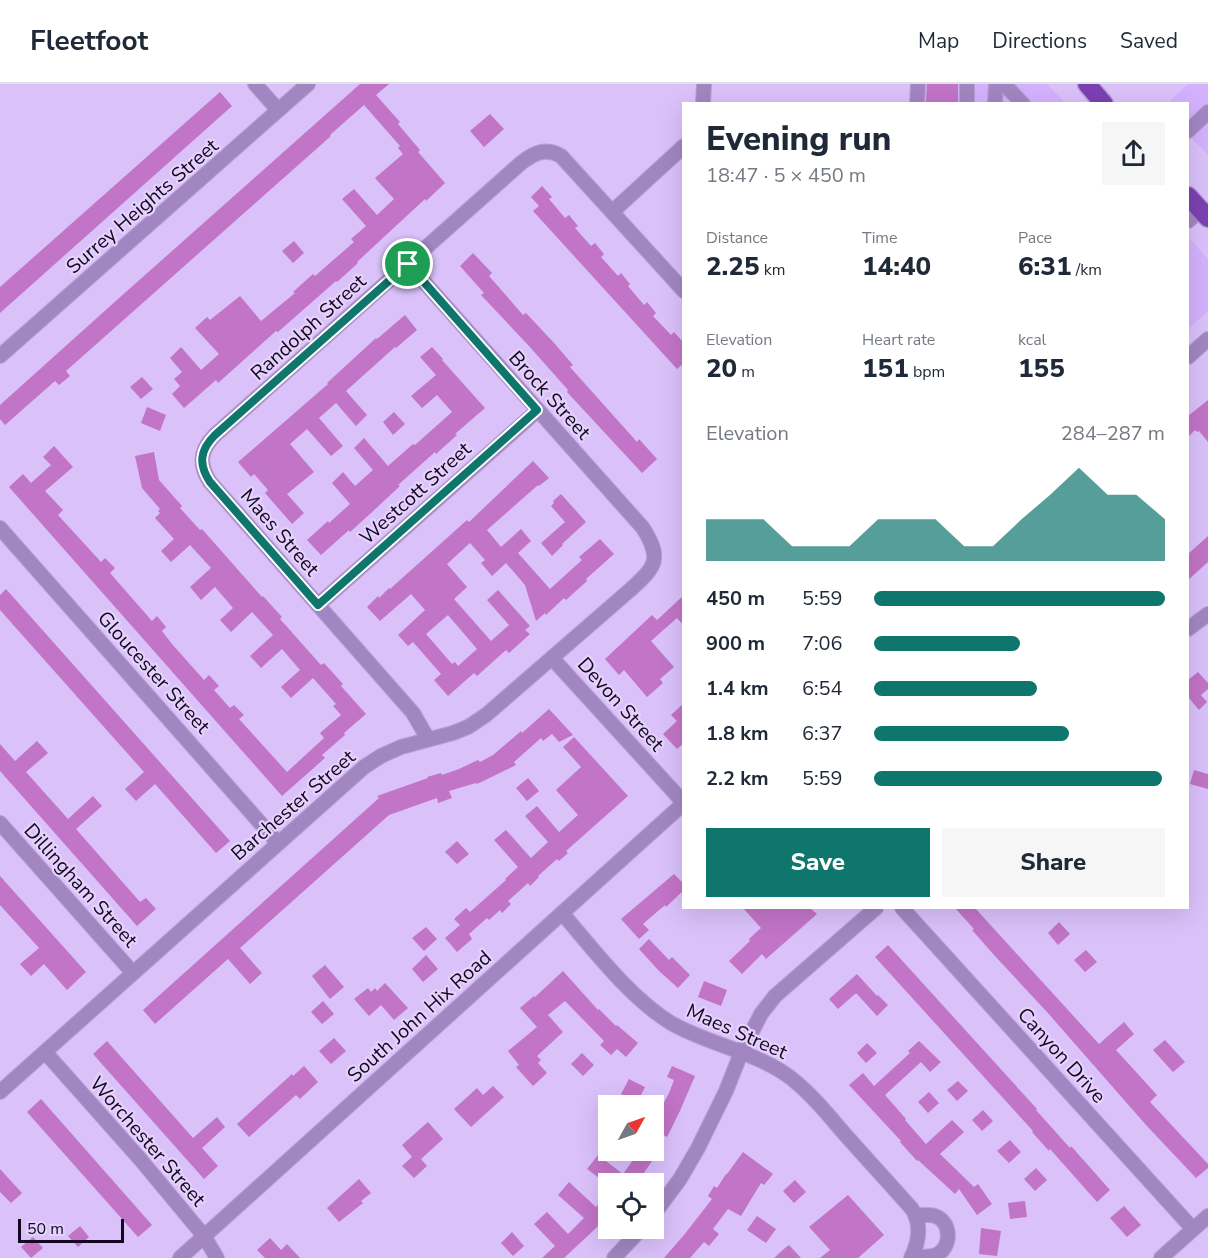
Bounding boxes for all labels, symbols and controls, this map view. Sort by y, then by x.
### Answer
text: Fleetfoot [30,22,148,60]
text: Map [918,27,959,55]
text: Directions [992,27,1087,55]
text: Saved [1120,27,1178,55]
text: Evening run [706,117,891,162]
button: share [1102,122,1165,185]
street label: Surrey Heights Street [60,132,225,280]
text: 18:47 · 5 × 450 m [706,162,866,189]
text: Distance [706,227,768,249]
text: Time [862,227,898,249]
text: Pace [1018,227,1052,249]
pin [382,238,433,289]
icon: arrive [391,247,424,280]
text: 2.25 [706,249,760,284]
text: 14:40 [862,249,931,284]
text: 6:31 [1018,249,1072,284]
text: km [760,259,785,281]
text: /km [1072,259,1102,281]
street label: Randolph Street [245,268,373,386]
text: Elevation [706,329,772,351]
text: Heart rate [862,329,935,351]
text: kcal [1018,329,1046,351]
street label: Brock Street [503,345,597,446]
text: 20 [706,351,737,386]
text: 151 [862,351,909,386]
text: 155 [1018,351,1065,386]
text: m [737,361,755,383]
text: bpm [909,361,945,383]
text: Elevation [706,420,789,447]
text: 284–287 m [1061,420,1165,447]
street label: Westcott Street [354,435,478,551]
street label: Maes Street [234,483,326,583]
text: 450 m [706,585,765,612]
text: 5:59 [802,585,843,612]
street label: Gloucester Street [91,605,217,740]
text: 900 m [706,630,765,657]
text: 7:06 [802,630,843,657]
street label: Devon Street [571,652,671,758]
text: 1.4 km [706,675,769,702]
text: 6:54 [802,675,843,702]
text: 1.8 km [706,720,769,747]
text: 6:37 [802,720,843,747]
street label: Barchester Street [225,743,362,867]
text: 2.2 km [706,765,769,792]
text: 5:59 [802,765,843,792]
street label: Dillingham Street [18,818,144,954]
button: Save [706,828,930,897]
button: Share [942,828,1165,897]
street label: South John Hix Road [341,944,497,1089]
street label: Maes Street [682,997,792,1066]
street label: Canyon Drive [1011,1002,1112,1109]
street label: Worchester Street [84,1071,212,1213]
north arrow [598,1095,664,1161]
map controls [598,1095,664,1239]
button: locate [598,1173,664,1239]
scale bar [18,1216,124,1244]
text: 50 m [27,1218,64,1240]

